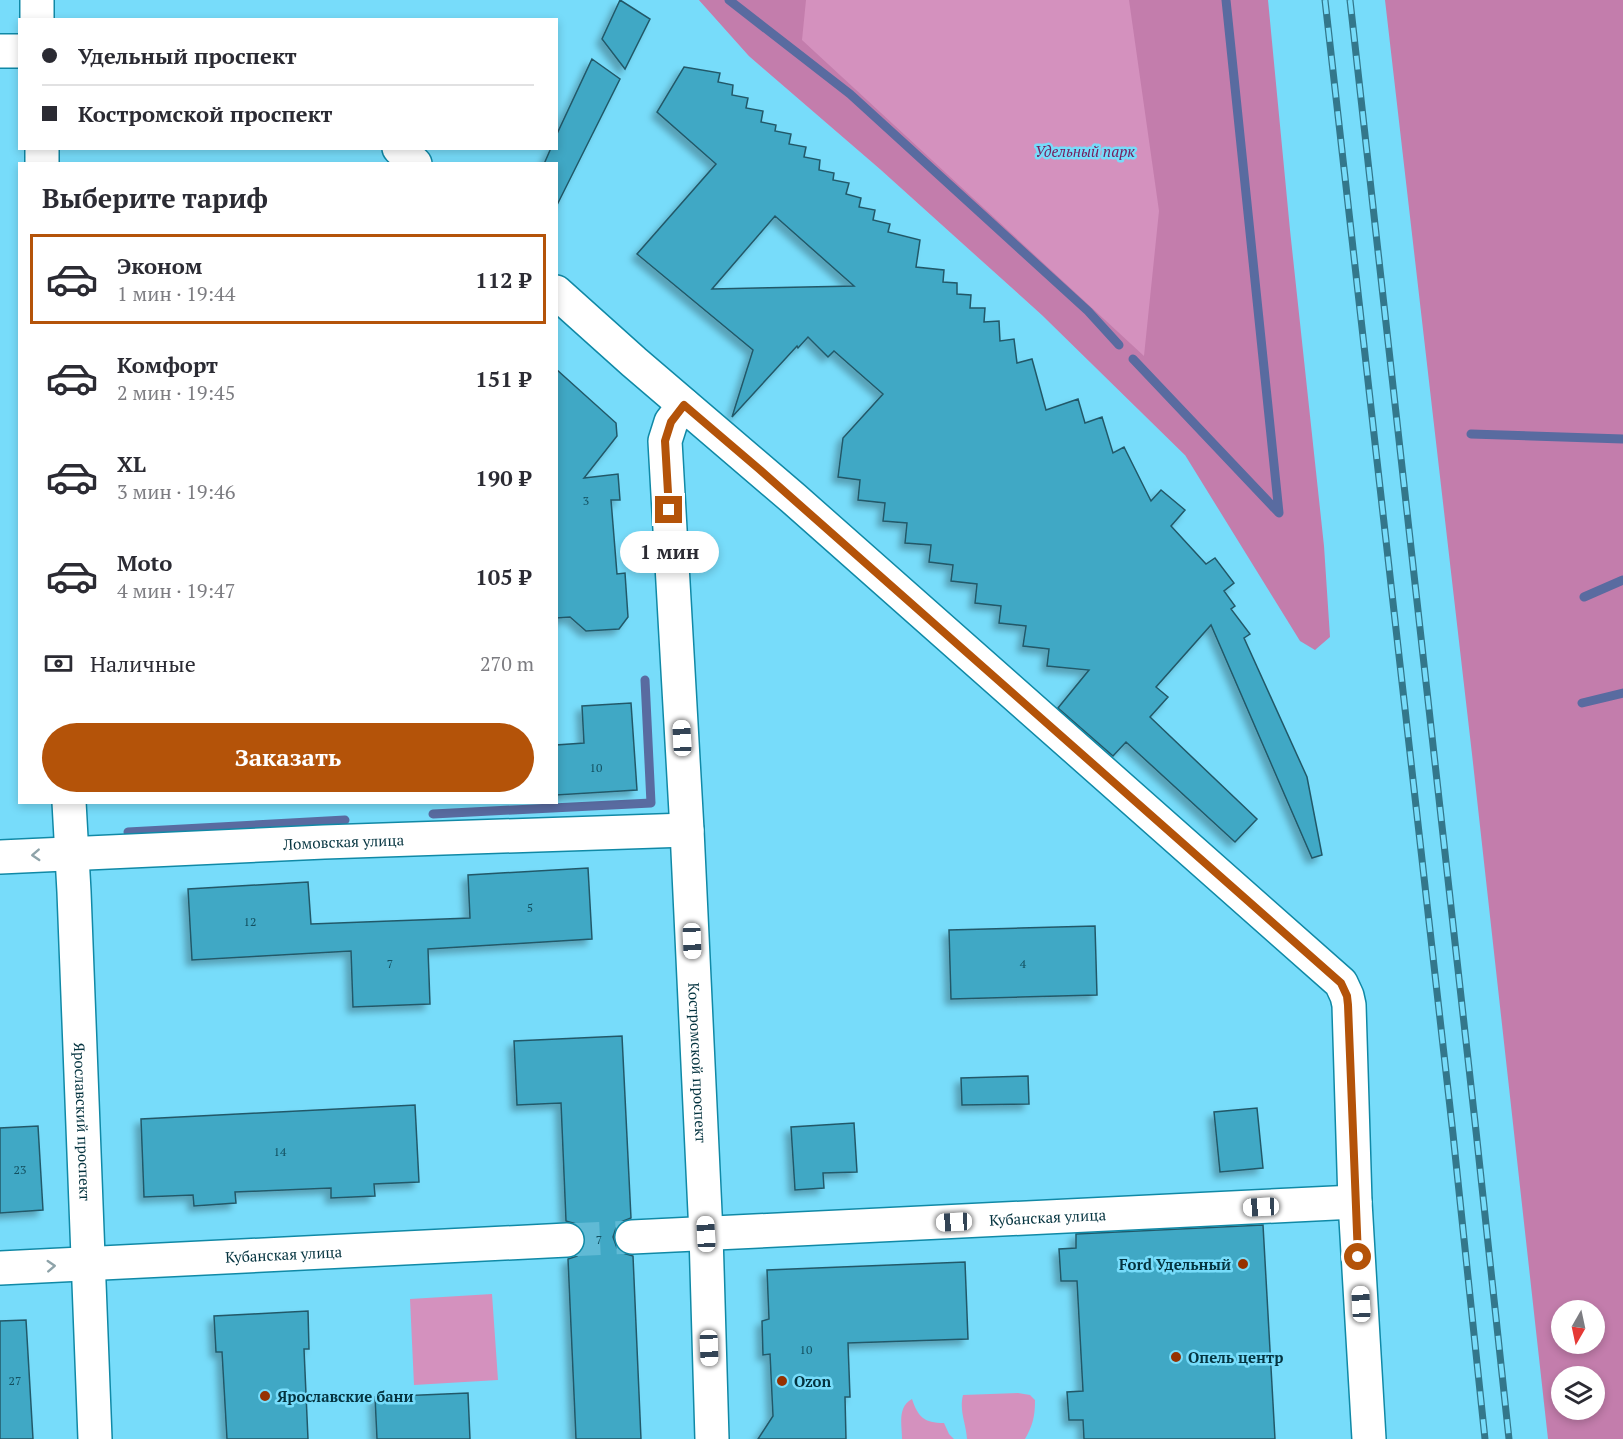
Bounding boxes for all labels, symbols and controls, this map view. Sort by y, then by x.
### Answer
text: Удельный проспект [78,41,297,70]
text: Костромской проспект [78,99,332,128]
park label: Удельный парк [1035,141,1135,161]
text: Выберите тариф [42,180,268,216]
text: Эконом [117,251,202,280]
icon: car [45,252,99,306]
text: 112 ₽ [475,265,531,294]
text: 1 мин · 19:44 [117,280,235,307]
text: Комфорт [117,350,218,379]
icon: car [45,351,99,405]
text: 151 ₽ [475,364,531,393]
text: 2 мин · 19:45 [117,379,235,406]
text: XL [117,449,146,478]
icon: car [45,450,99,504]
text: 190 ₽ [475,463,531,492]
text: 3 мин · 19:46 [117,478,235,505]
house number: 3 [583,493,589,508]
route end [655,496,682,523]
callout: 1 мин [620,531,718,573]
text: 1 мин [640,538,699,565]
text: Moto [117,548,172,577]
icon: car [45,549,99,603]
text: 105 ₽ [475,562,531,591]
text: 4 мин · 19:47 [117,577,235,604]
icon: cash [42,647,75,680]
text: Наличные [90,649,196,678]
text: 270 m [480,650,534,677]
car [672,720,692,756]
button: Заказать [42,723,534,792]
house number: 10 [590,760,602,775]
street label: Ломовская улица [282,829,405,854]
one-way arrow [31,848,40,861]
house number: 5 [527,900,533,915]
house number: 12 [244,914,256,929]
car [682,923,702,959]
house number: 7 [387,956,393,971]
house number: 4 [1020,956,1027,971]
street label: Костромской проспект [684,982,712,1144]
street label: Ярославский проспект [70,1042,96,1202]
house number: 14 [274,1144,287,1159]
house number: 23 [14,1162,26,1177]
car [1243,1197,1279,1217]
street label: Кубанская улица [989,1204,1107,1230]
car [936,1212,972,1232]
car [696,1216,716,1252]
house number: 7 [596,1232,602,1247]
street label: Кубанская улица [225,1241,343,1267]
route start [1344,1243,1371,1270]
place label: Ford Удельный [1119,1254,1231,1274]
marker: Ford Удельный [1236,1257,1250,1271]
one-way arrow [47,1259,56,1272]
car [1351,1286,1371,1322]
north arrow [1551,1300,1605,1354]
map controls [1551,1300,1605,1420]
car [699,1330,719,1366]
house number: 10 [800,1342,812,1357]
place label: Опель центр [1188,1347,1283,1367]
marker: Опель центр [1169,1350,1183,1364]
button: layers [1551,1366,1605,1420]
place label: Ozon [794,1371,831,1391]
house number: 27 [9,1373,21,1388]
marker: Ozon [775,1374,789,1388]
place label: Ярославские бани [277,1386,414,1406]
marker: Ярославские бани [258,1389,272,1403]

